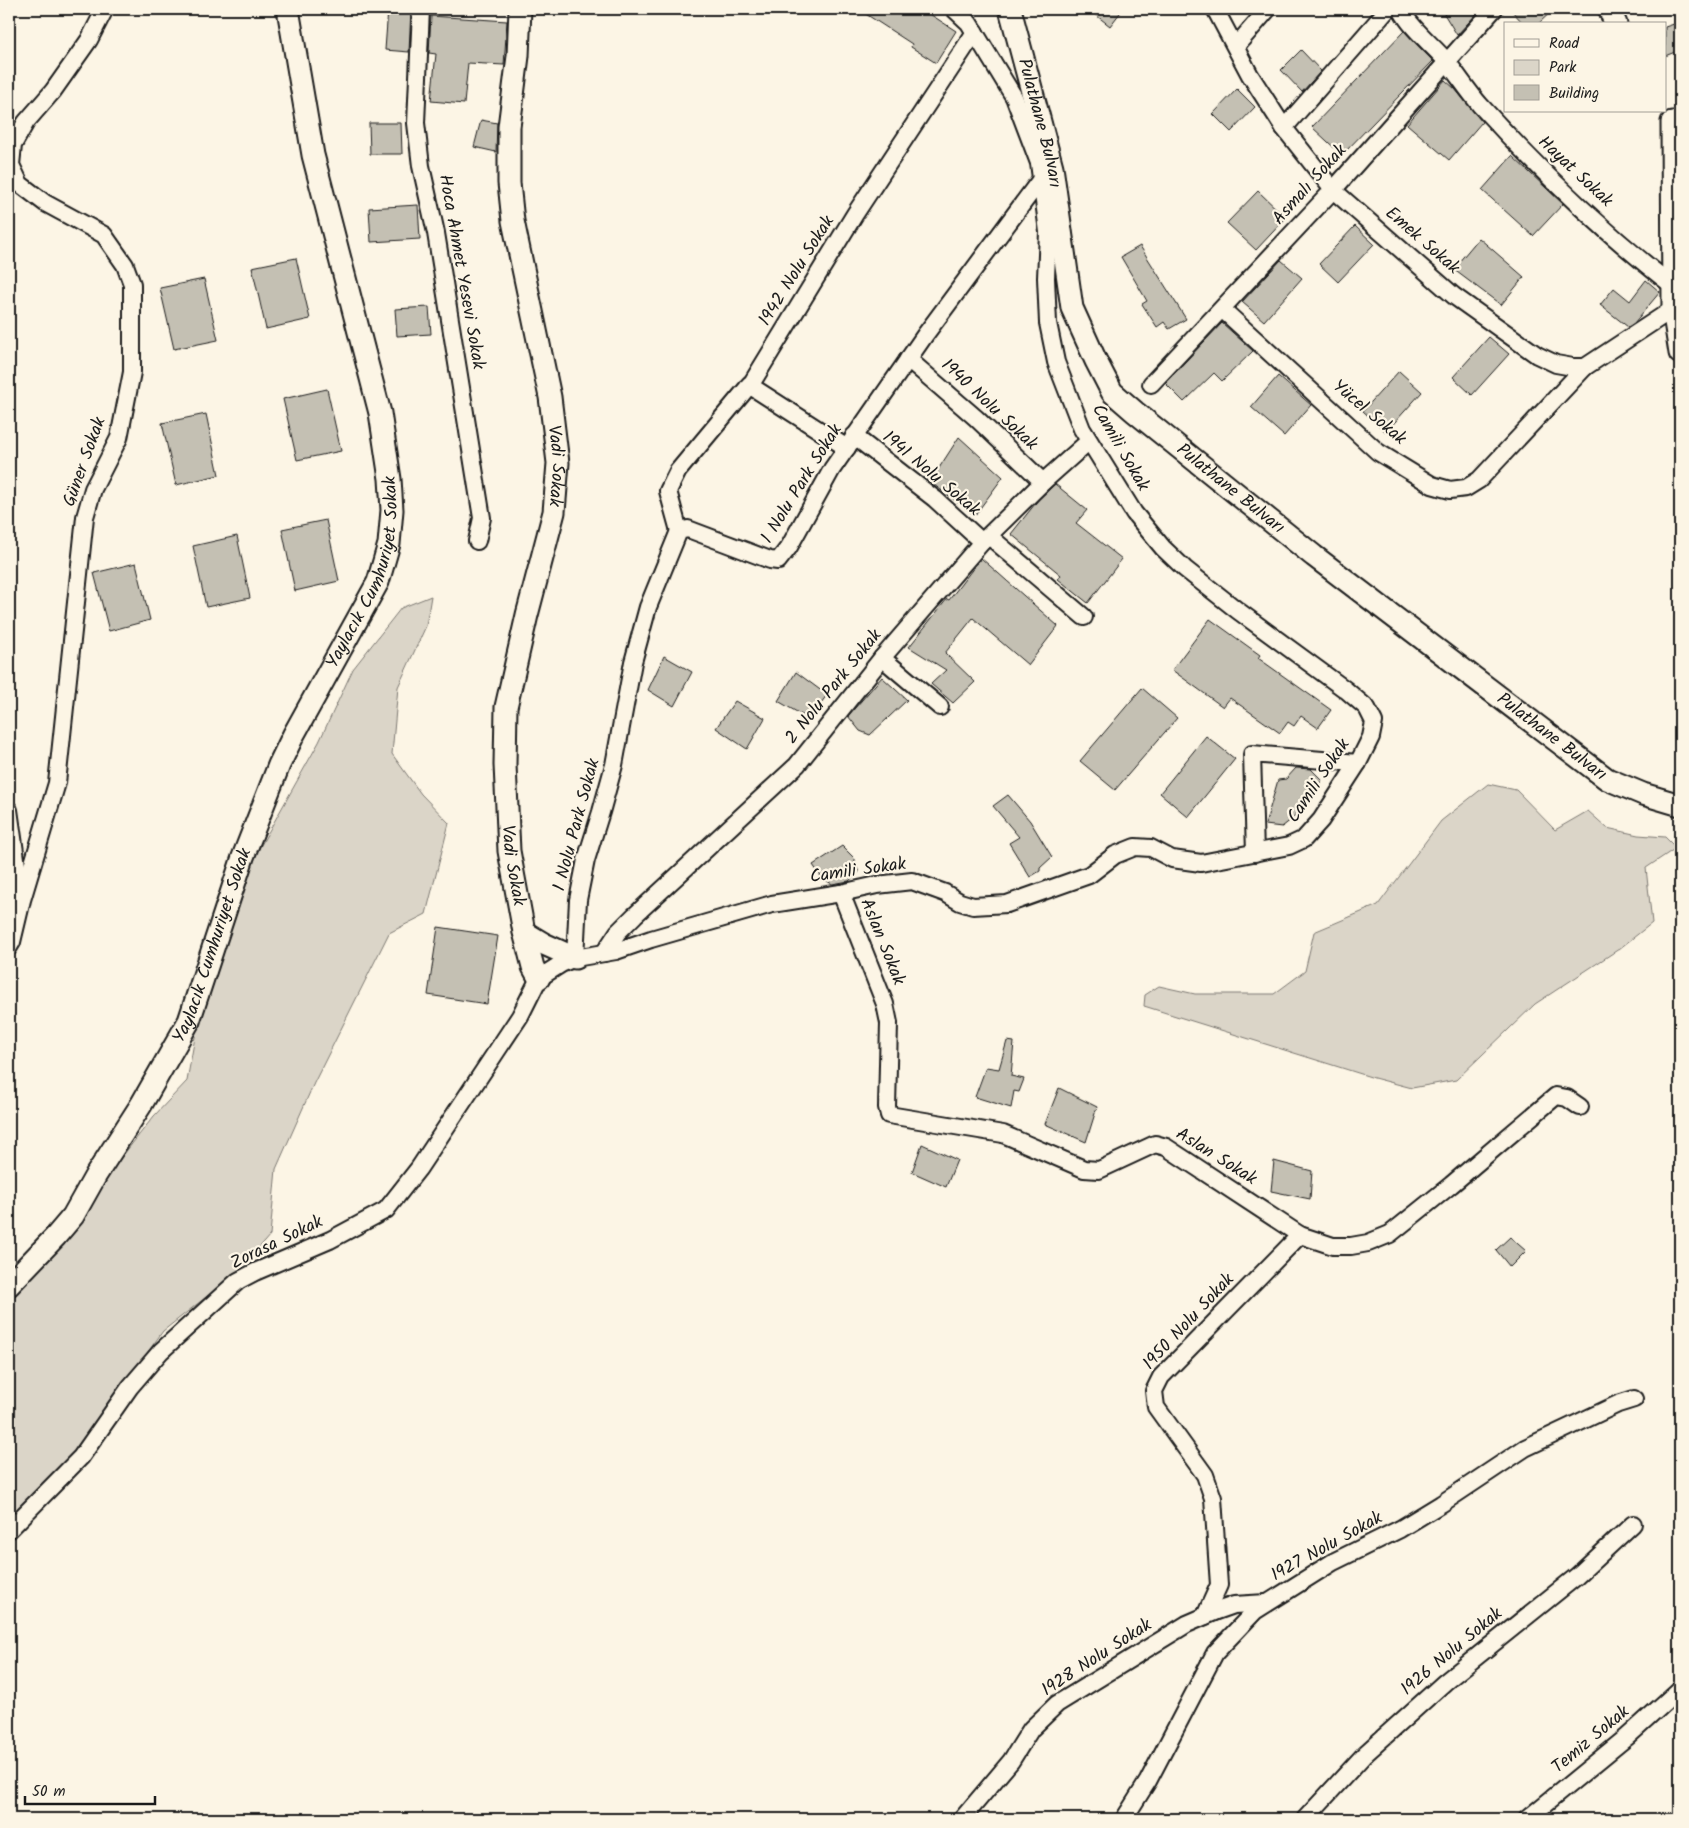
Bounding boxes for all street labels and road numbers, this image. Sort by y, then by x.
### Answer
street label: Pulathane Bulvarı [1009,55,1069,190]
street label: Hayat Sokak [1531,129,1620,215]
street label: Asmalı Sokak [1266,137,1355,232]
street label: Hoca Ahmet Yesevi Sokak [430,172,493,372]
street label: Emek Sokak [1378,200,1467,282]
street label: 1942 Nolu Sokak [751,210,843,332]
street label: 1940 Nolu Sokak [934,352,1045,458]
street label: Yücel Sokak [1325,373,1413,453]
street label: Camili Sokak [1083,399,1157,498]
street label: Güner Sokak [55,413,115,511]
street label: 1 Nolu Park Sokak [754,418,851,550]
street label: Vadi Sokak [539,424,572,508]
street label: 1941 Nolu Sokak [875,424,987,524]
street label: Pulathane Bulvarı [1170,436,1291,542]
street label: Yaylacık Cumhuriyet Sokak [318,475,407,674]
street label: 2 Nolu Park Sokak [778,623,890,751]
street label: Pulathane Bulvarı [1490,685,1613,789]
street label: Camili Sokak [1280,732,1358,829]
street label: 1 Nolu Park Sokak [545,755,609,895]
street label: Vadi Sokak [493,824,533,909]
street label: Yaylacık Cumhuriyet Sokak [165,843,260,1049]
street label: Camili Sokak [808,850,908,892]
street label: Aslan Sokak [851,894,913,990]
street label: Aslan Sokak [1170,1121,1263,1194]
street label: Zorasa Sokak [226,1208,329,1278]
street label: 1950 Nolu Sokak [1136,1266,1242,1377]
street label: 1927 Nolu Sokak [1266,1504,1389,1590]
street label: 1926 Nolu Sokak [1394,1600,1510,1704]
street label: 1928 Nolu Sokak [1036,1611,1158,1705]
street label: Temiz Sokak [1545,1698,1637,1781]

